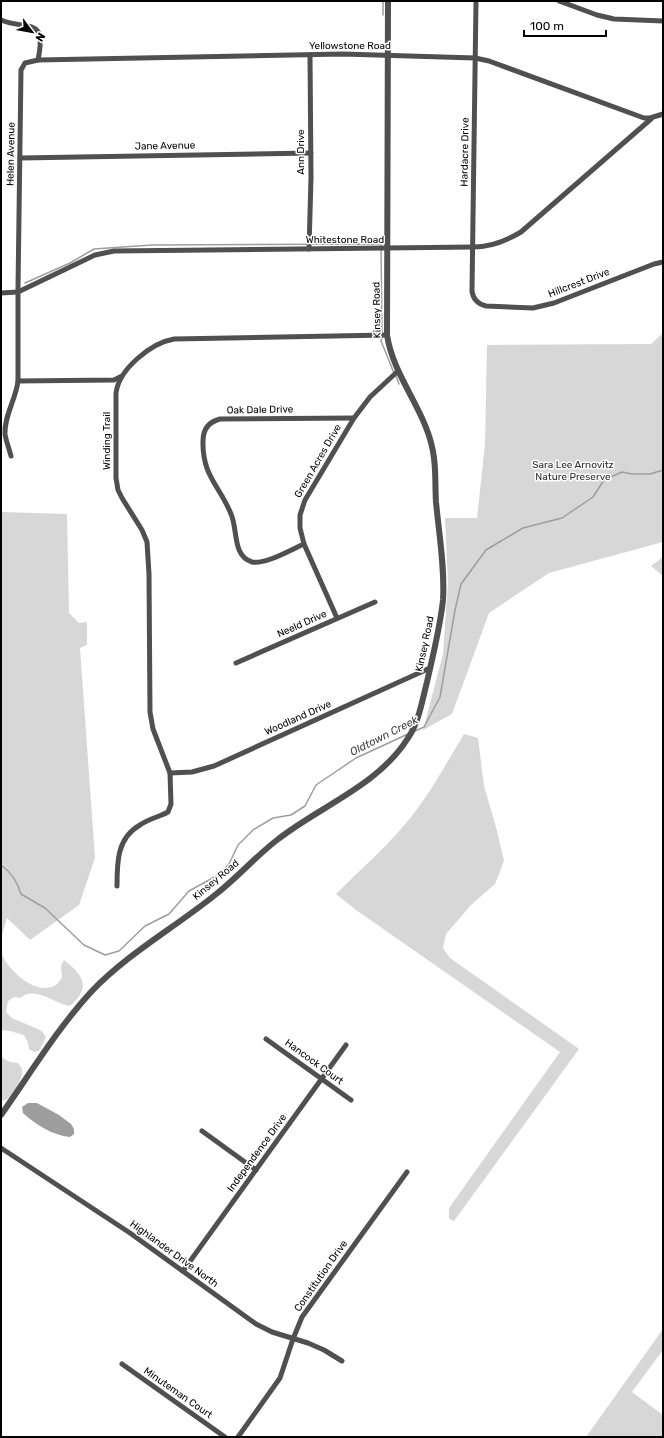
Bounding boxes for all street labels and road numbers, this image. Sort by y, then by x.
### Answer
street label: Yellowstone Road [309,40,391,52]
street label: Hardacre Drive [458,117,472,187]
street label: Helen Avenue [4,121,18,186]
street label: Ann Drive [295,129,307,175]
street label: Jane Avenue [135,139,196,153]
street label: Whitestone Road [306,234,384,246]
street label: Hillcrest Drive [547,266,612,300]
street label: Kinsey Road [371,282,383,338]
street label: Oak Dale Drive [227,403,294,417]
street label: Winding Trail [101,412,113,470]
street label: Green Acres Drive [292,422,344,500]
street label: Neeld Drive [275,608,329,640]
street label: Kinsey Road [413,615,437,673]
street label: Woodland Drive [263,698,334,738]
street label: Kinsey Road [191,857,241,903]
street label: Hancock Court [282,1037,346,1087]
street label: Independence Drive [225,1111,289,1194]
street label: Highlander Drive North [128,1218,220,1290]
street label: Constitution Drive [292,1238,350,1314]
street label: Minuteman Court [141,1365,215,1421]

